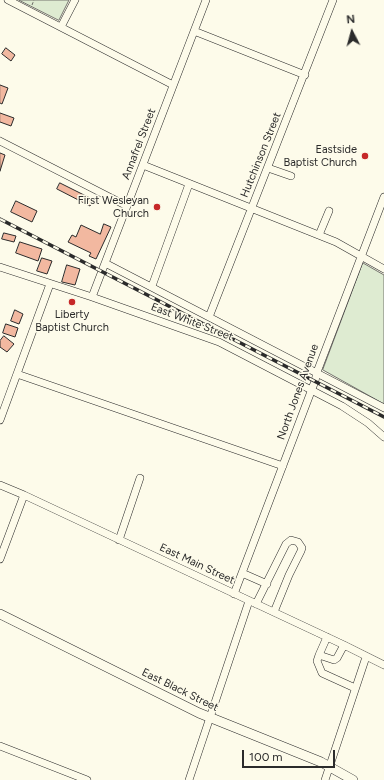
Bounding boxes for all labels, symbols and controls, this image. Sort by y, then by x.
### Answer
north arrow [332,12,372,52]
text: N [346,13,356,26]
street label: Annafrel Street [119,107,159,181]
street label: Hutchinson Street [238,111,284,199]
place label: Eastside Baptist Church [283,143,357,169]
marker: Eastside Baptist Church [360,151,370,161]
place label: First Wesleyan Church [78,194,149,220]
marker: First Wesleyan Church [152,202,162,212]
marker: Liberty Baptist Church [67,297,77,307]
street label: East White Street [149,300,235,344]
place label: Liberty Baptist Church [35,308,109,334]
street label: North Jones Avenue [275,342,321,442]
street label: East Main Street [157,541,237,587]
street label: East Black Street [140,666,220,714]
scale bar [244,742,337,768]
text: 100 m [249,750,283,764]

